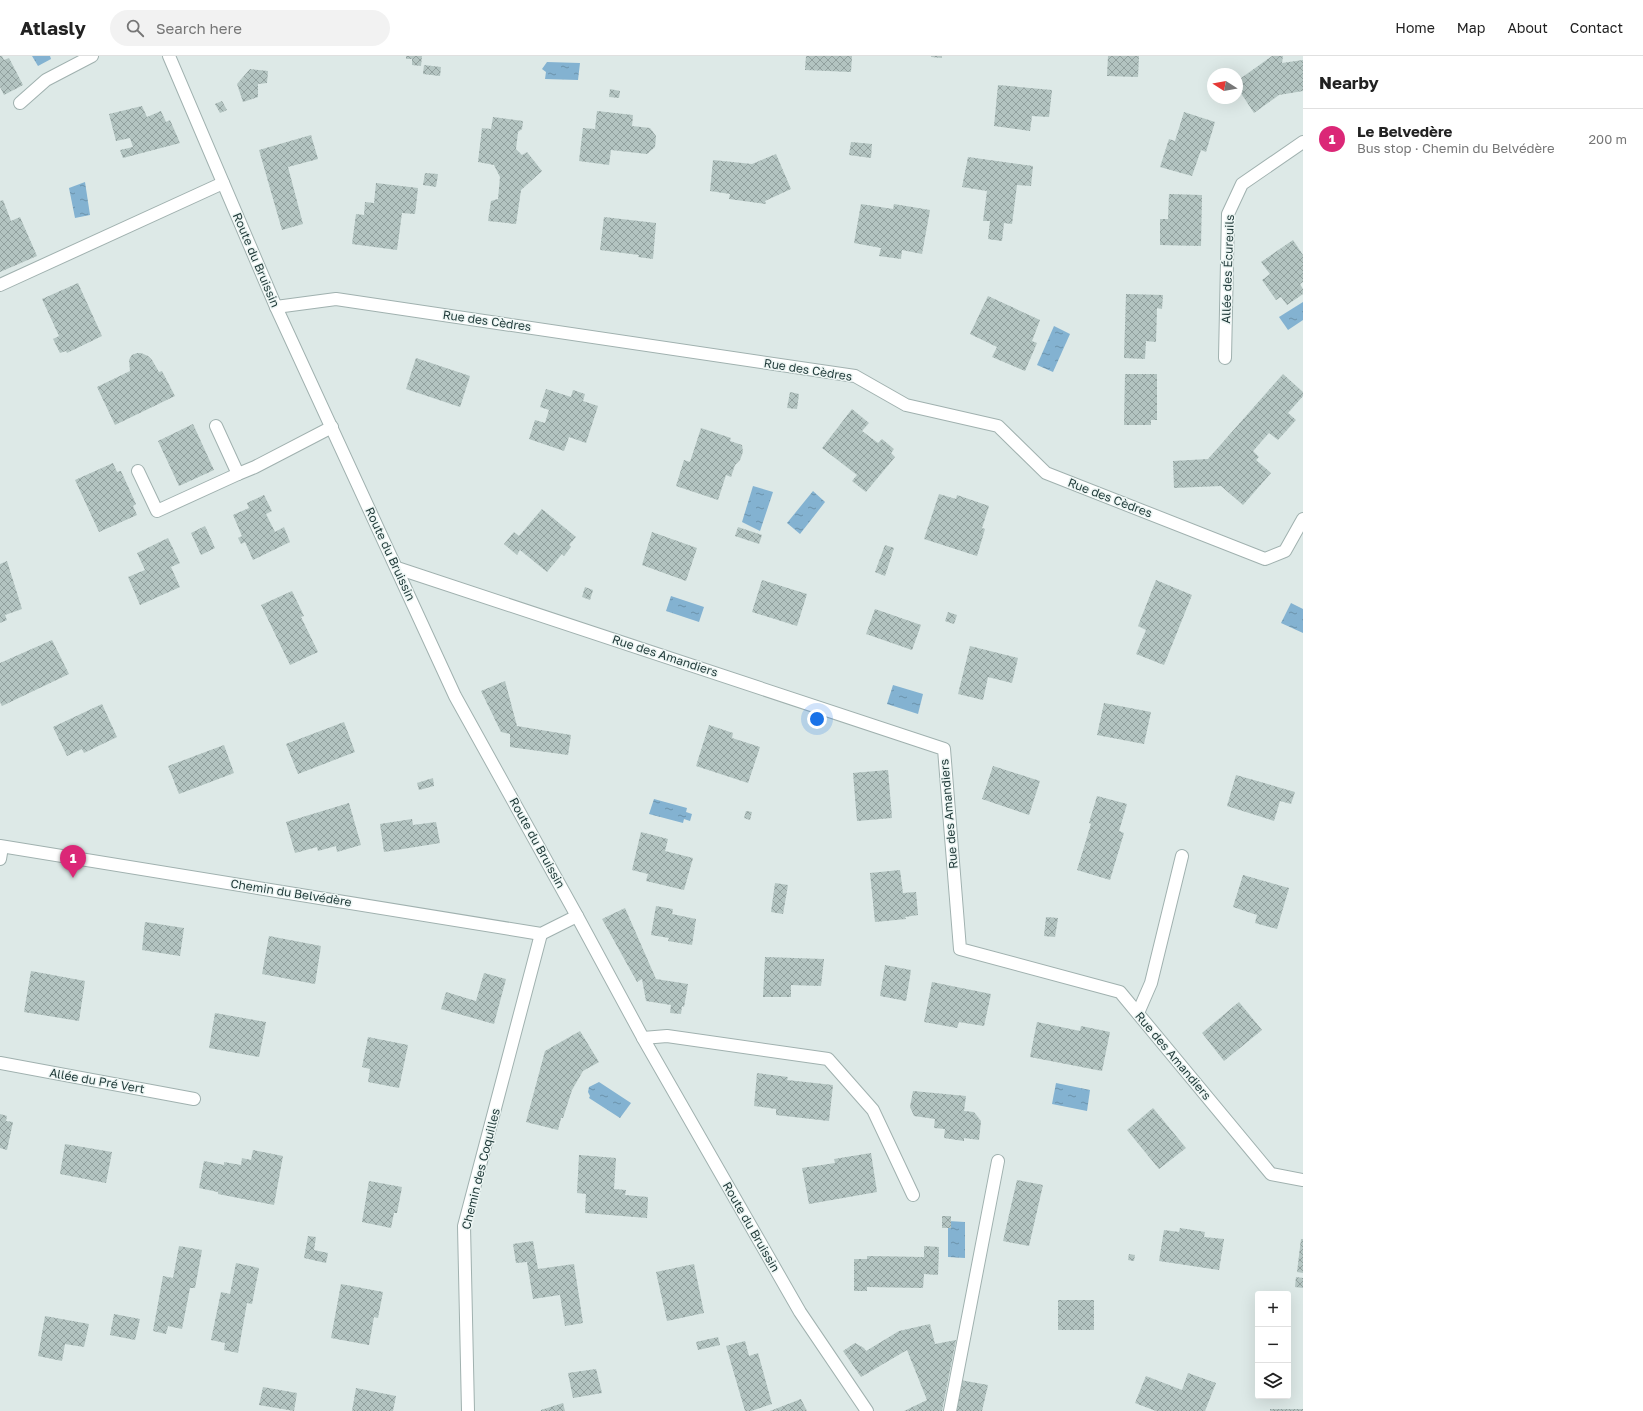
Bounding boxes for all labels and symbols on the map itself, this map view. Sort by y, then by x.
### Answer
north arrow [1207,68,1243,104]
street label: Route du Bruissin [230,210,283,309]
street label: Allée des Écureuils [1218,214,1237,324]
street label: Rue des Cèdres [442,307,532,334]
street label: Rue des Cèdres [763,355,853,384]
street label: Rue des Cèdres [1066,475,1155,521]
street label: Route du Bruissin [362,505,419,603]
street label: Rue des Amandiers [610,631,720,680]
your location [807,709,827,729]
street label: Rue des Amandiers [936,758,961,870]
street label: Route du Bruissin [506,795,569,891]
pin: 1 [60,845,86,878]
street label: Chemin du Belvédère [230,876,353,909]
street label: Rue des Amandiers [1132,1009,1215,1103]
street label: Allée du Pré Vert [48,1065,146,1096]
street label: Chemin des Coquilles [458,1107,503,1231]
street label: Route du Bruissin [720,1179,783,1274]

